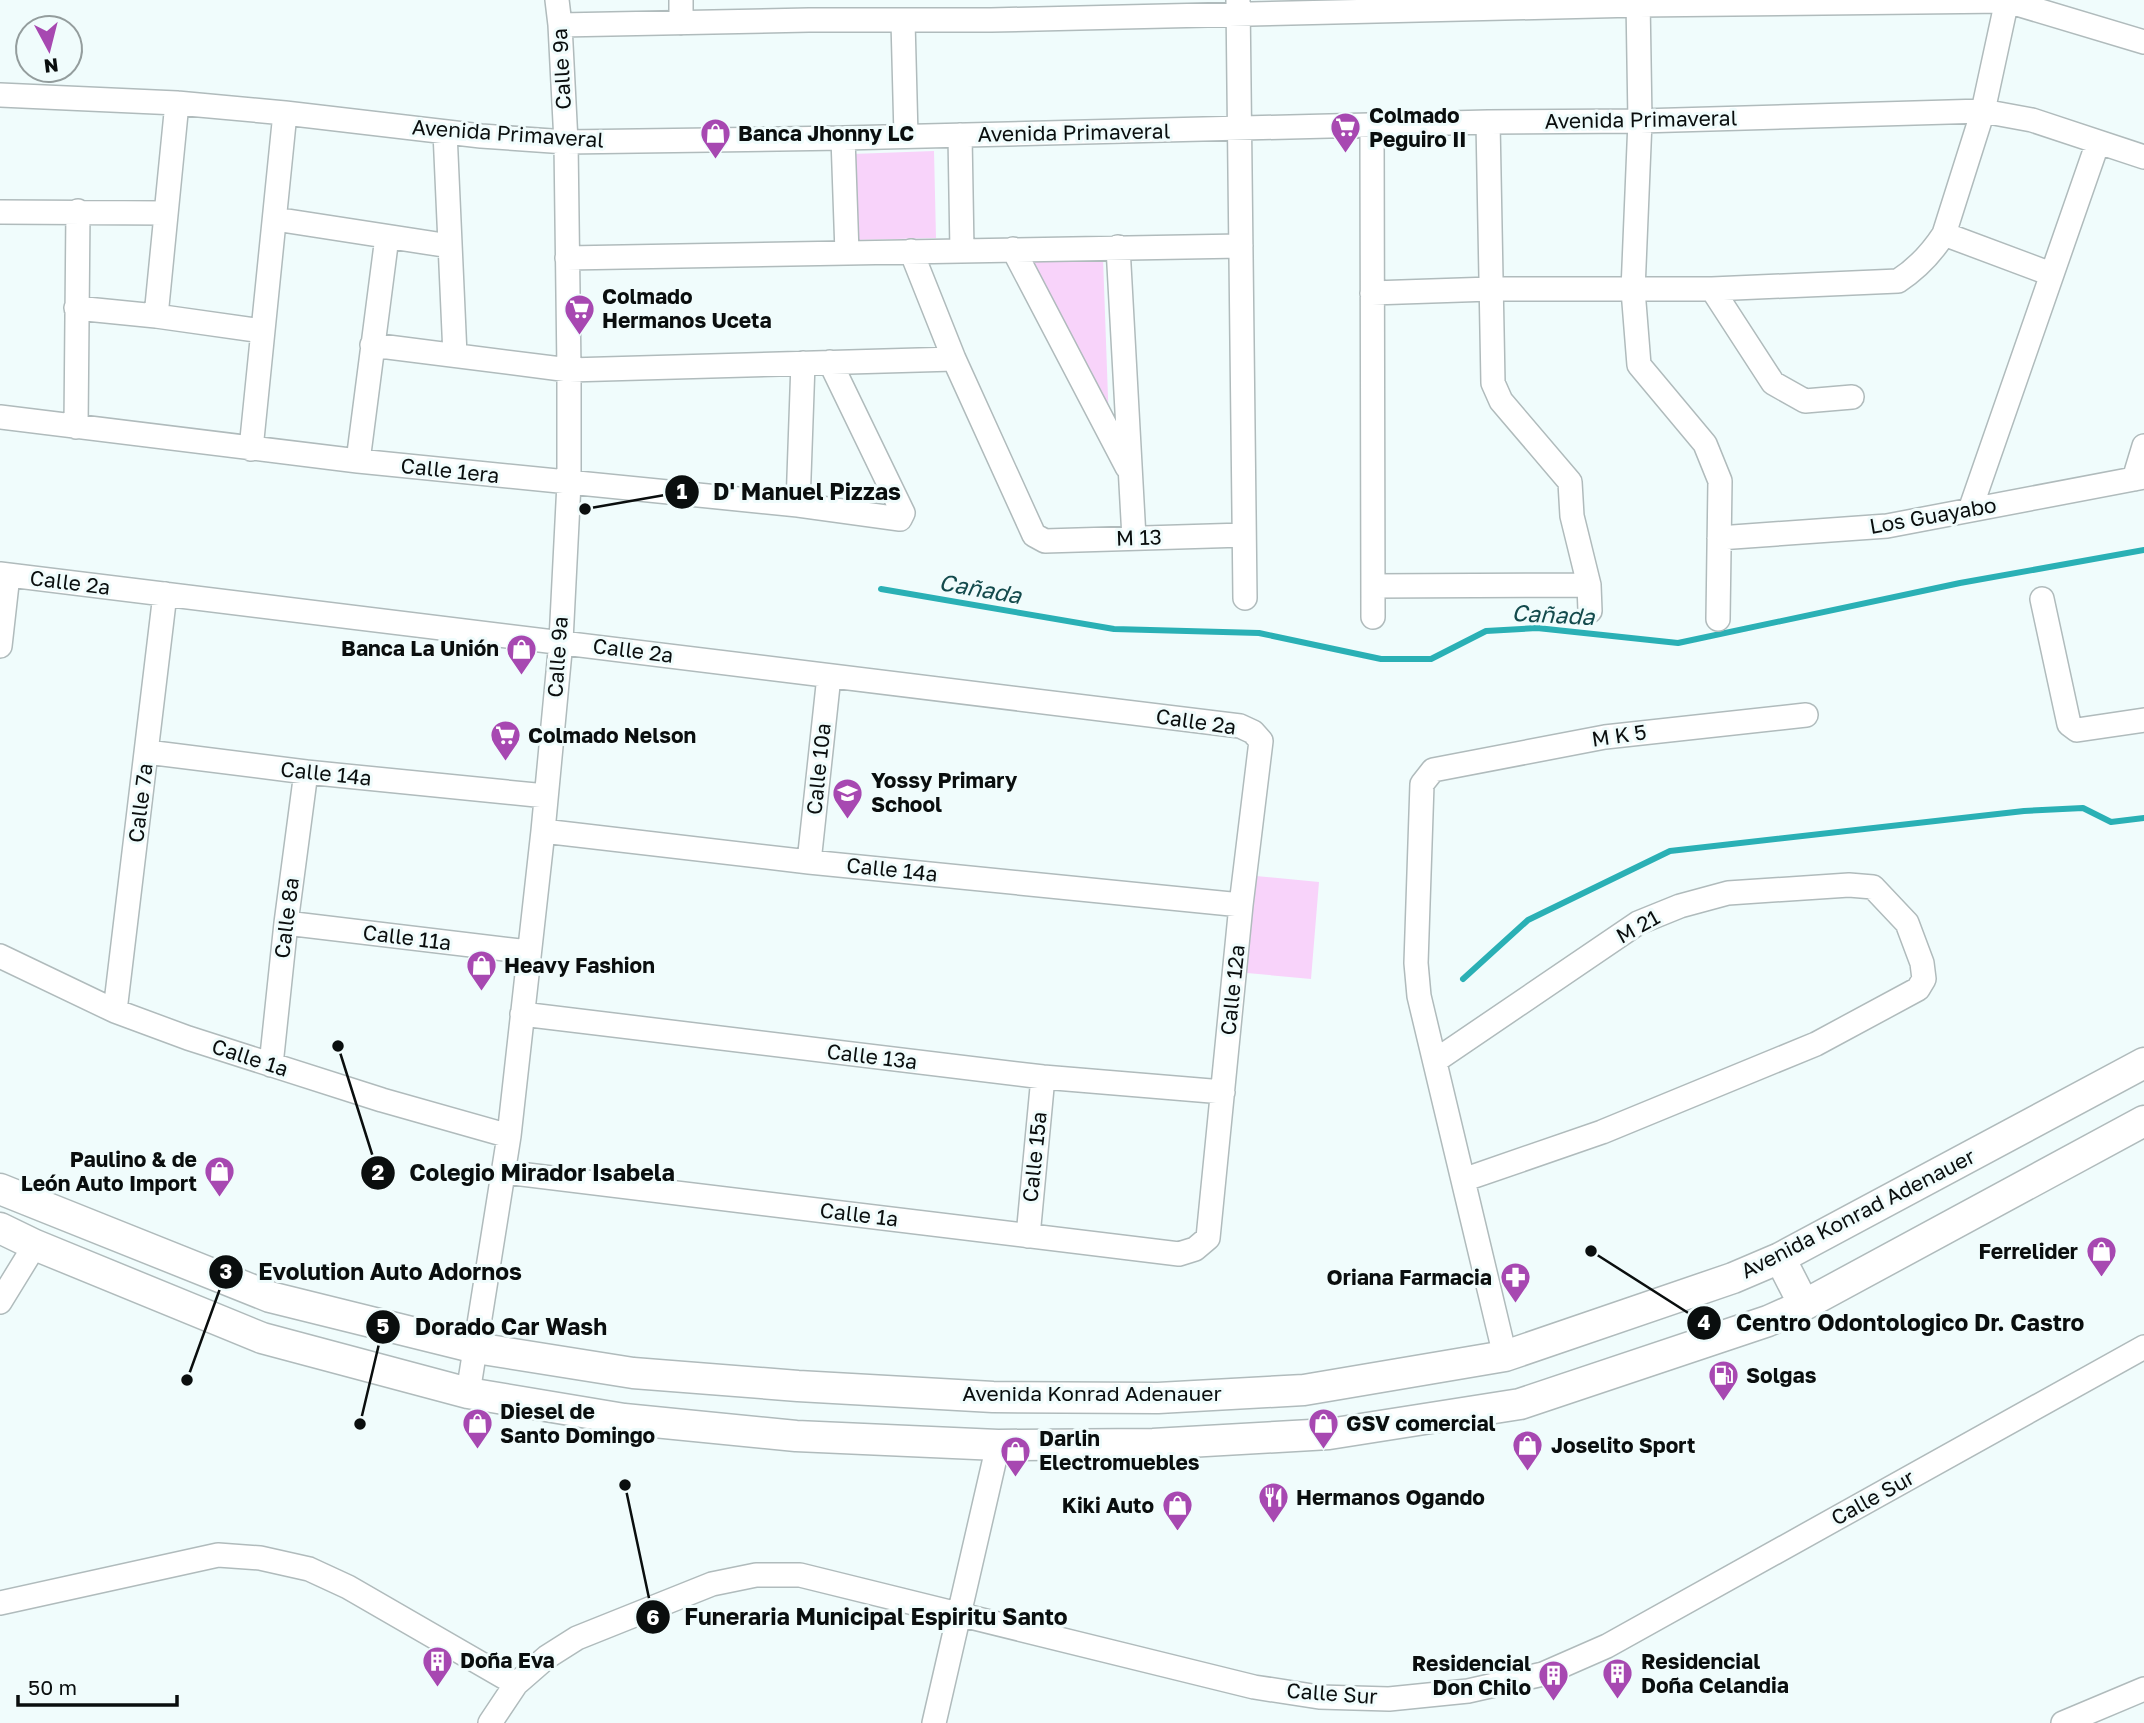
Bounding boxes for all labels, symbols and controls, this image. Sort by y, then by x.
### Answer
north arrow [14,14,84,84]
street label: Calle 9a [546,28,576,110]
text: N [43,54,60,79]
place label: Colmado Peguiro II [1369,102,1466,152]
street label: Avenida Primaveral [1544,104,1737,134]
supermarket icon: Colmado Peguiro II [1329,111,1363,155]
street label: Avenida Primaveral [411,113,605,153]
shop icon: Banca Jhonny LC [698,117,732,161]
street label: Avenida Primaveral [977,117,1170,147]
place label: Banca Jhonny LC [738,120,914,146]
place label: Colmado Hermanos Uceta [602,283,772,333]
supermarket icon: Colmado Hermanos Uceta [562,292,596,336]
street label: Calle 1era [400,452,501,488]
callout: D' Manuel Pizzas [664,470,915,514]
text: D' Manuel Pizzas [713,477,901,505]
text: 1 [677,478,688,504]
street label: Los Guayabo [1867,491,1998,539]
street label: M 13 [1116,523,1162,551]
street label: Calle 2a [28,564,112,600]
water label: Cañada [937,567,1024,609]
water label: Cañada [1511,598,1596,630]
street label: Calle 9a [541,615,573,698]
shop icon: Banca La Unión [505,632,539,676]
street label: Calle 2a [591,632,675,668]
place label: Banca La Unión [341,635,499,661]
street label: Calle 2a [1154,703,1238,740]
street label: M K 5 [1590,718,1648,752]
supermarket icon: Colmado Nelson [488,719,522,763]
place label: Colmado Nelson [528,722,696,748]
street label: Calle 10a [800,722,836,816]
street label: Calle 14a [279,755,373,791]
street label: Calle 7a [122,762,158,844]
place label: Yossy Primary School [871,767,1018,817]
school or university icon: Yossy Primary School [831,776,865,820]
street label: Calle 14a [845,851,939,887]
street label: Calle 8a [268,876,304,960]
street label: M 21 [1611,904,1664,949]
street label: Calle 11a [361,919,453,955]
street label: Calle 12a [1214,943,1250,1037]
shop icon: Heavy Fashion [464,949,498,993]
place label: Heavy Fashion [504,952,655,978]
street label: Calle 1a [209,1033,292,1082]
street label: Calle 13a [825,1038,919,1074]
street label: Calle 15a [1016,1110,1052,1204]
street label: Avenida Konrad Adenauer [1736,1143,1979,1284]
place label: Paulino & de León Auto Import [21,1146,197,1196]
callout: Colegio Mirador Isabela [360,1151,689,1195]
shop icon: Paulino & de León Auto Import [203,1155,237,1199]
text: Colegio Mirador Isabela [409,1158,675,1186]
text: 2 [372,1159,385,1185]
street label: Calle 1a [818,1196,900,1232]
shop icon: Ferrelider [2084,1235,2118,1279]
place label: Ferrelider [1979,1238,2078,1264]
callout: Evolution Auto Adornos [209,1250,536,1294]
text: Evolution Auto Adornos [258,1257,522,1285]
text: 3 [220,1258,232,1284]
pharmacy icon: Oriana Farmacia [1498,1261,1532,1305]
place label: Oriana Farmacia [1327,1264,1492,1290]
callout: Centro Odontologico Dr. Castro [1687,1301,2098,1345]
callout: Dorado Car Wash [366,1305,621,1349]
text: Centro Odontologico Dr. Castro [1736,1308,2085,1336]
text: 4 [1697,1309,1711,1335]
text: Dorado Car Wash [415,1312,607,1340]
text: 5 [377,1313,390,1339]
fuel station icon: Solgas [1706,1359,1740,1403]
place label: Solgas [1746,1362,1817,1388]
street label: Avenida Konrad Adenauer [962,1380,1222,1406]
place label: Diesel de Santo Domingo [500,1398,655,1448]
shop icon: Diesel de Santo Domingo [460,1407,494,1451]
shop icon: GSV comercial [1306,1407,1340,1451]
place label: GSV comercial [1346,1410,1496,1436]
place label: Darlin Electromuebles [1039,1425,1200,1475]
shop icon: Joselito Sport [1511,1429,1545,1473]
place label: Joselito Sport [1551,1432,1695,1458]
shop icon: Darlin Electromuebles [999,1434,1033,1478]
street label: Calle Sur [1826,1464,1919,1531]
restaurant icon: Hermanos Ogando [1256,1481,1290,1525]
place label: Hermanos Ogando [1296,1484,1485,1510]
shop icon: Kiki Auto [1160,1489,1194,1533]
place label: Kiki Auto [1062,1492,1154,1518]
callout: Funeraria Municipal Espiritu Santo [635,1595,1082,1639]
text: Funeraria Municipal Espiritu Santo [684,1602,1068,1630]
text: 6 [646,1604,660,1630]
building icon: Doña Eva [420,1644,454,1688]
place label: Doña Eva [460,1647,555,1673]
place label: Residencial Doña Celandia [1641,1648,1789,1698]
place label: Residencial Don Chilo [1412,1650,1531,1700]
building icon: Residencial Doña Celandia [1601,1657,1635,1701]
building icon: Residencial Don Chilo [1537,1659,1571,1703]
scale bar [18,1664,177,1708]
text: 50 m [28,1674,77,1700]
street label: Calle Sur [1286,1677,1378,1709]

